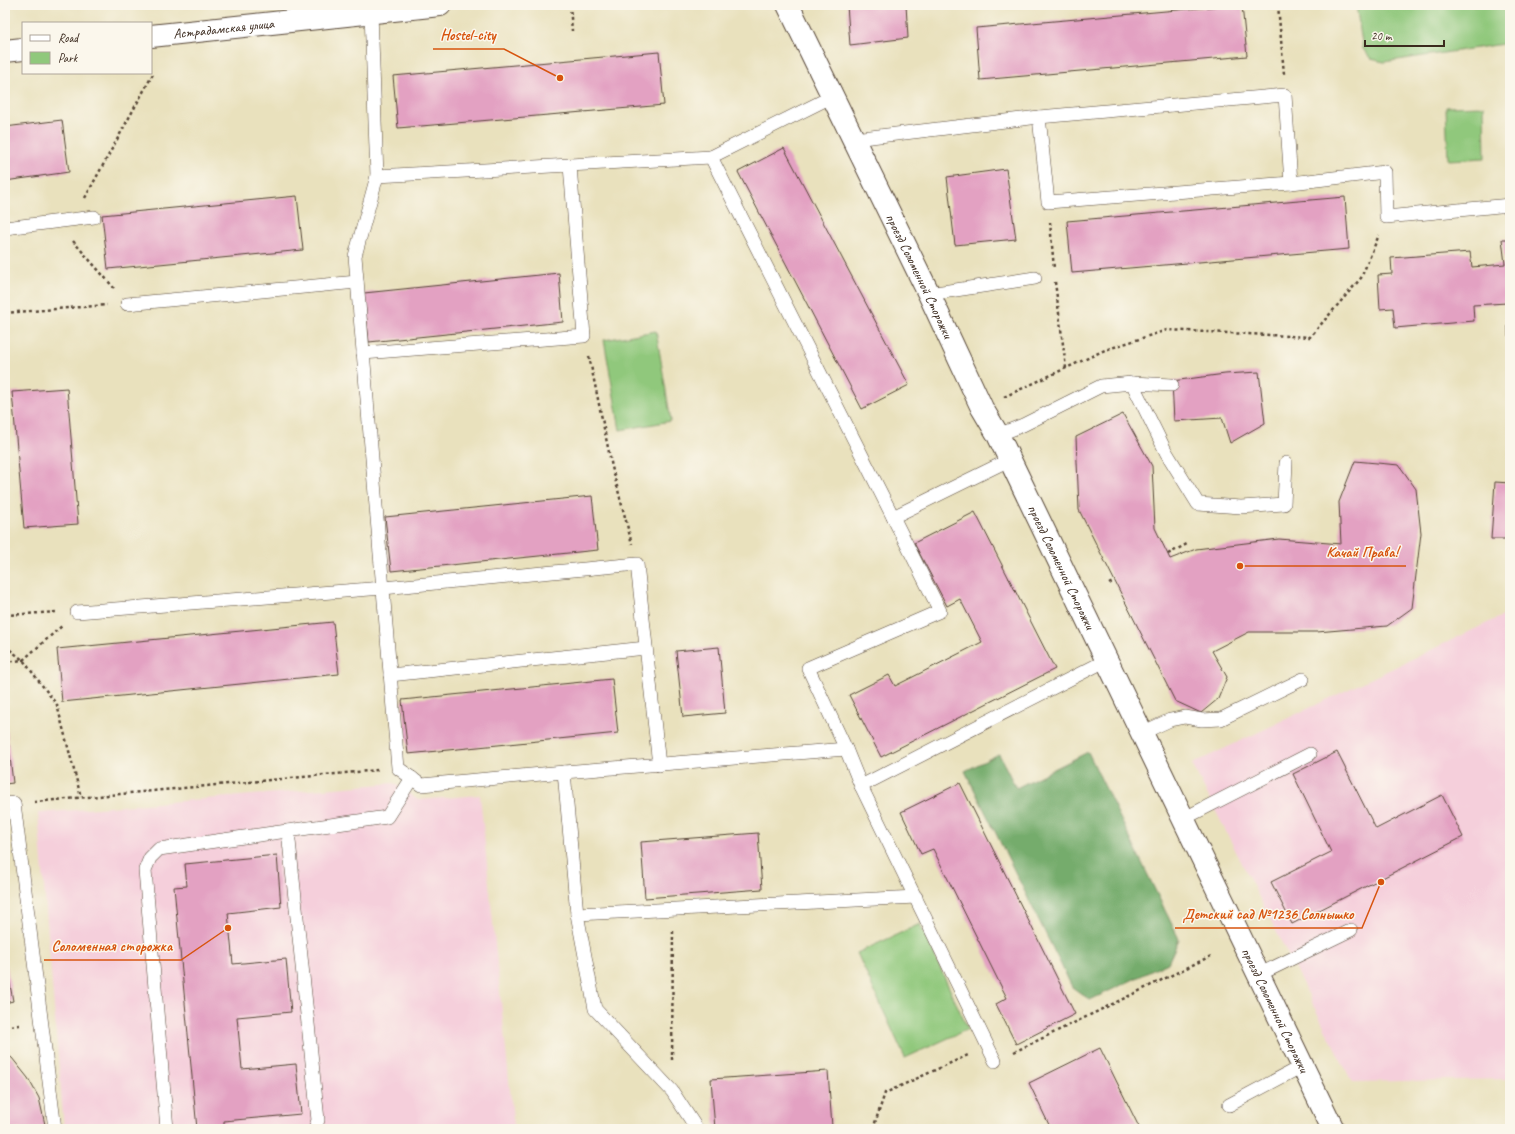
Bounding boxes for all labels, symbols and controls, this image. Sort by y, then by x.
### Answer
street label: Астрадамская улица [172,15,276,43]
legend [22,22,152,74]
callout: Hostel-city [433,22,504,49]
scale bar [1365,22,1444,48]
text: Hostel-city [440,26,498,45]
text: 20 m [1371,28,1393,44]
text: Road [58,30,80,46]
text: Park [58,50,79,66]
street label: проезд Соломенной Сторожки [882,211,957,343]
street label: проезд Соломенной Сторожки [1024,502,1099,634]
callout: Качай Права! [1319,539,1406,566]
text: Качай Права! [1326,543,1402,562]
callout: Детский сад №1236 Солнышко [1175,901,1362,928]
text: Детский сад №1236 Солнышко [1182,905,1355,924]
callout: Соломенная сторожка [44,933,181,960]
text: Соломенная сторожка [52,937,174,956]
street label: проезд Соломенной Сторожки [1238,945,1313,1077]

